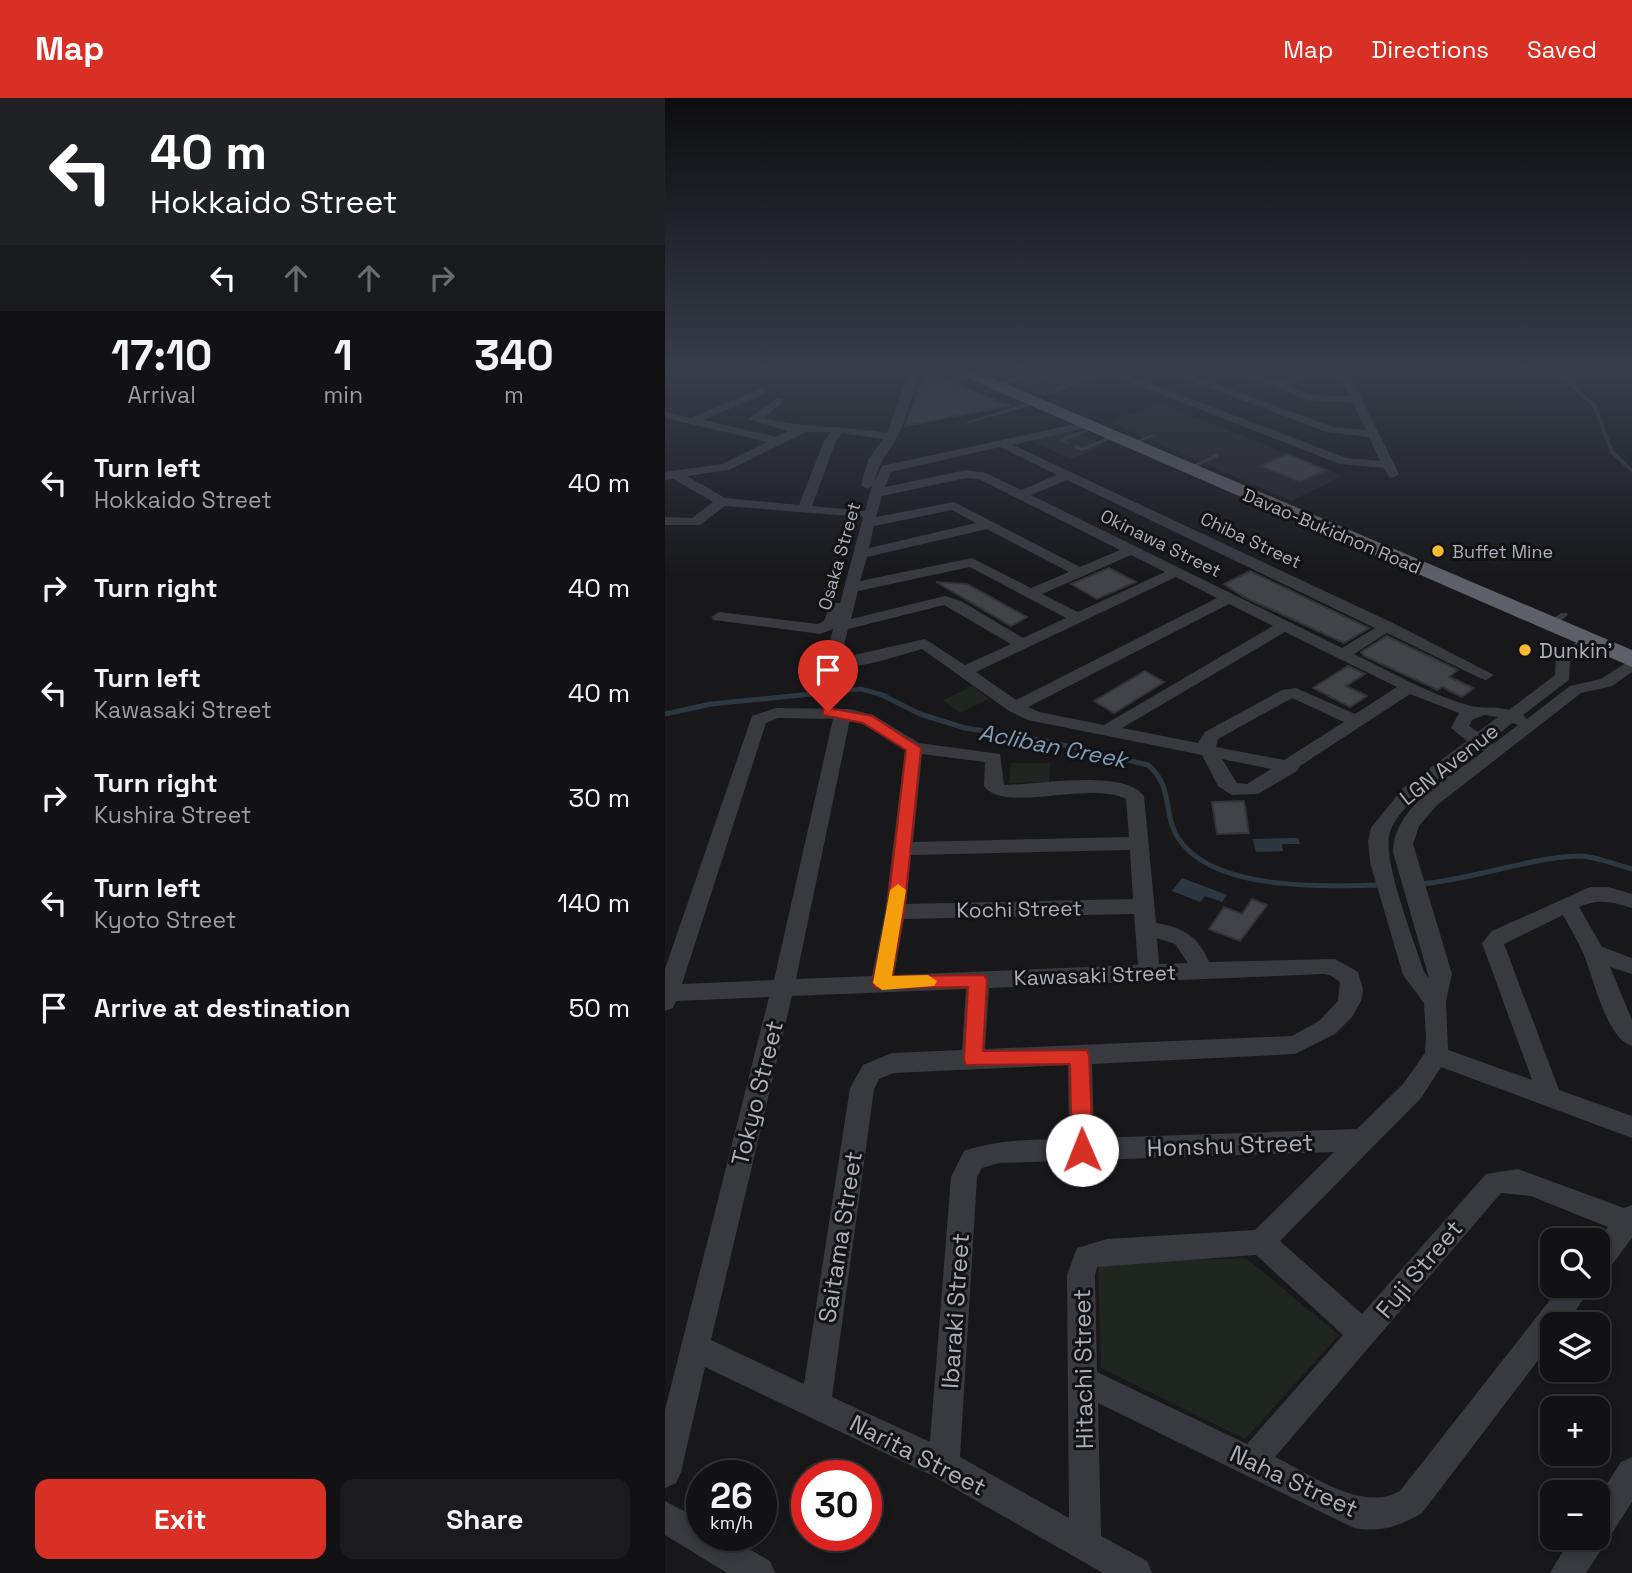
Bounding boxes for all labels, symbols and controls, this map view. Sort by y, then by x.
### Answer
text: Map [35,28,104,70]
text: Map [1283,34,1333,65]
text: Directions [1371,34,1489,65]
text: Saved [1527,34,1597,65]
text: 40 m [150,121,267,183]
icon: left [35,126,126,217]
text: Hokkaido Street [150,182,397,222]
icon: left [204,259,242,297]
icon: ahead [277,259,315,297]
icon: ahead [350,259,388,297]
icon: right [423,259,461,297]
text: 17:10 [111,329,212,382]
text: 1 [334,329,353,382]
text: 340 [474,329,554,382]
text: Arrival [128,380,196,410]
text: min [323,380,363,410]
text: m [504,380,524,410]
text: Turn left [94,451,201,485]
icon: left [35,464,73,502]
text: 40 m [568,466,630,500]
street label: Davao-Bukidnon Road [1239,483,1425,579]
text: Hokkaido Street [94,485,272,515]
street label: Osaka Street [813,499,865,613]
street label: Okinawa Street [1097,504,1225,582]
street label: Chiba Street [1197,507,1305,573]
place label: Buffet Mine [1452,540,1553,563]
marker: Buffet Mine [1430,543,1446,559]
icon: right [35,569,73,607]
text: Turn right [94,571,218,605]
text: 40 m [568,571,630,605]
place label: Dunkin' [1539,637,1613,664]
pin [798,640,858,712]
marker: Dunkin' [1517,642,1533,658]
icon: arrive [809,651,847,689]
text: Turn left [94,661,201,695]
icon: left [35,674,73,712]
text: 40 m [568,676,630,710]
text: Kawasaki Street [94,695,272,725]
water label: Acliban Creek [976,717,1132,776]
street label: LGN Avenue [1394,717,1504,811]
text: Turn right [94,766,218,800]
icon: right [35,779,73,817]
text: 30 m [569,781,630,815]
text: Kushira Street [94,800,251,830]
text: Turn left [94,871,201,905]
icon: left [35,884,73,922]
text: 140 m [557,886,630,920]
street label: Kochi Street [956,894,1082,924]
text: Kyoto Street [94,905,236,935]
street label: Kawasaki Street [1013,959,1177,991]
icon: arrive [35,989,73,1027]
text: Arrive at destination [94,991,351,1025]
text: 50 m [569,991,630,1025]
street label: Tokyo Street [724,1017,790,1169]
position arrow [1045,1113,1119,1187]
street label: Honshu Street [1146,1127,1314,1163]
street label: Saitama Street [811,1149,869,1325]
street label: Fuji Street [1369,1213,1469,1325]
map controls [1540,1228,1610,1550]
button: search [1540,1228,1610,1298]
street label: Ibaraki Street [934,1232,976,1390]
street label: Hitachi Street [1066,1288,1100,1450]
button: layers [1540,1312,1610,1382]
button: + [1540,1396,1610,1466]
street label: Narita Street [845,1407,991,1503]
street label: Naha Street [1225,1438,1363,1524]
speed limit sign: 30 [791,1460,882,1551]
text: 26 [710,1474,753,1518]
button: Exit [35,1479,326,1559]
button: Share [340,1479,630,1559]
button: − [1540,1480,1610,1550]
text: km/h [710,1511,753,1534]

